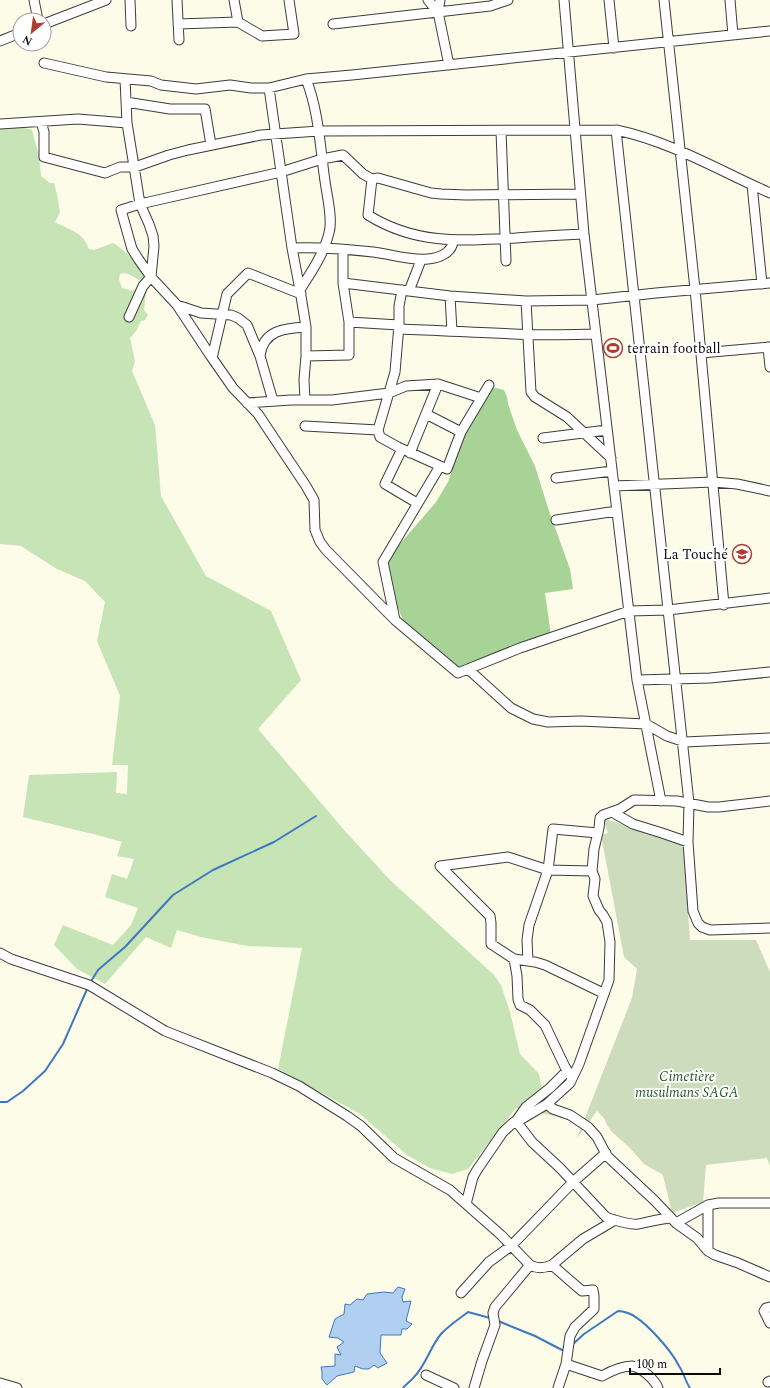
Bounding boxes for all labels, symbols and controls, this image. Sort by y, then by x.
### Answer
north arrow [12,12,52,52]
text: N [19,31,35,50]
sports icon: terrain football [602,337,624,359]
place label: terrain football [627,338,721,359]
school or university icon: La Touché [731,543,753,565]
place label: La Touché [663,544,728,565]
park label: Cimetière musulmans SAGA [635,1066,739,1103]
scale bar [630,1350,720,1376]
text: 100 m [636,1355,667,1374]

